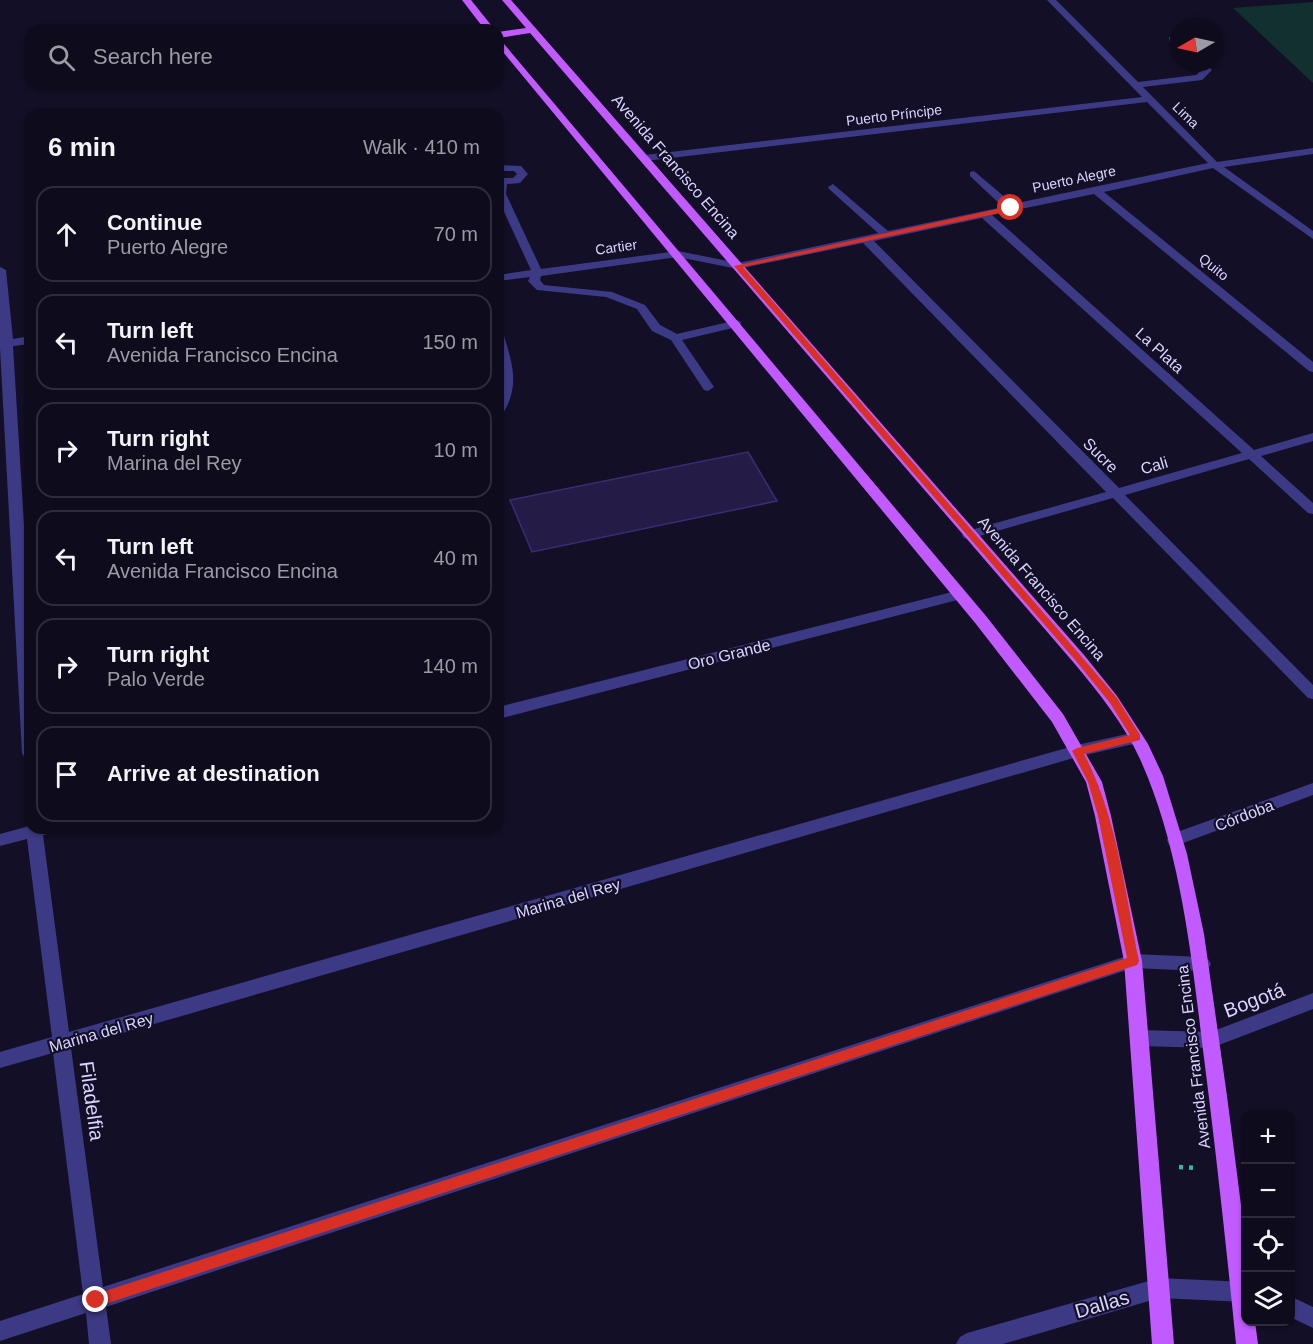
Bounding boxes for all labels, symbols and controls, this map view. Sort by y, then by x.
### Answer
north arrow [1169,18,1223,72]
search box [24,24,504,90]
icon: search [45,41,78,74]
text: Search here [93,44,213,69]
street label: Avenida Francisco Encina [609,91,743,242]
street label: Lima [1170,99,1203,131]
street label: Puerto Príncipe [845,101,943,129]
text: 6 min [48,132,116,162]
text: Walk · 410 m [363,136,480,158]
street label: Puerto Alegre [1031,162,1117,196]
route start [997,194,1023,220]
text: Continue [107,210,202,235]
icon: ahead [50,218,83,251]
text: 70 m [434,223,478,245]
text: Puerto Alegre [107,236,228,258]
street label: Cartier [594,236,638,258]
street label: Quito [1196,250,1232,284]
text: Turn left [107,318,193,343]
street label: La Plata [1132,324,1187,376]
icon: left [50,326,83,359]
text: 150 m [422,331,478,353]
text: Avenida Francisco Encina [107,344,338,366]
text: Turn right [107,426,209,451]
icon: right [50,434,83,467]
street label: Sucre [1080,435,1122,476]
text: 10 m [434,439,478,461]
text: Marina del Rey [107,452,242,474]
street label: Cali [1139,454,1170,477]
street label: Avenida Francisco Encina [975,513,1109,664]
text: Turn left [107,534,193,559]
icon: left [50,542,83,575]
text: 40 m [434,547,478,569]
text: Avenida Francisco Encina [107,560,338,582]
street label: Oro Grande [686,636,772,673]
text: Turn right [107,642,209,667]
icon: right [50,650,83,683]
text: 140 m [422,655,478,677]
text: Palo Verde [107,668,205,690]
icon: arrive [50,758,83,791]
text: Arrive at destination [107,761,320,786]
street label: Córdoba [1212,796,1276,834]
street label: Marina del Rey [514,875,622,921]
street label: Avenida Francisco Encina [1174,964,1213,1150]
street label: Bogotá [1220,978,1288,1022]
street label: Marina del Rey [47,1009,155,1055]
street label: Filadelfia [76,1060,109,1143]
map controls [1241,1110,1295,1326]
button: + [1241,1110,1295,1164]
button: − [1241,1164,1295,1218]
button: locate [1241,1218,1295,1272]
button: layers [1241,1272,1295,1326]
route end [82,1286,108,1312]
street label: Dallas [1072,1286,1132,1322]

